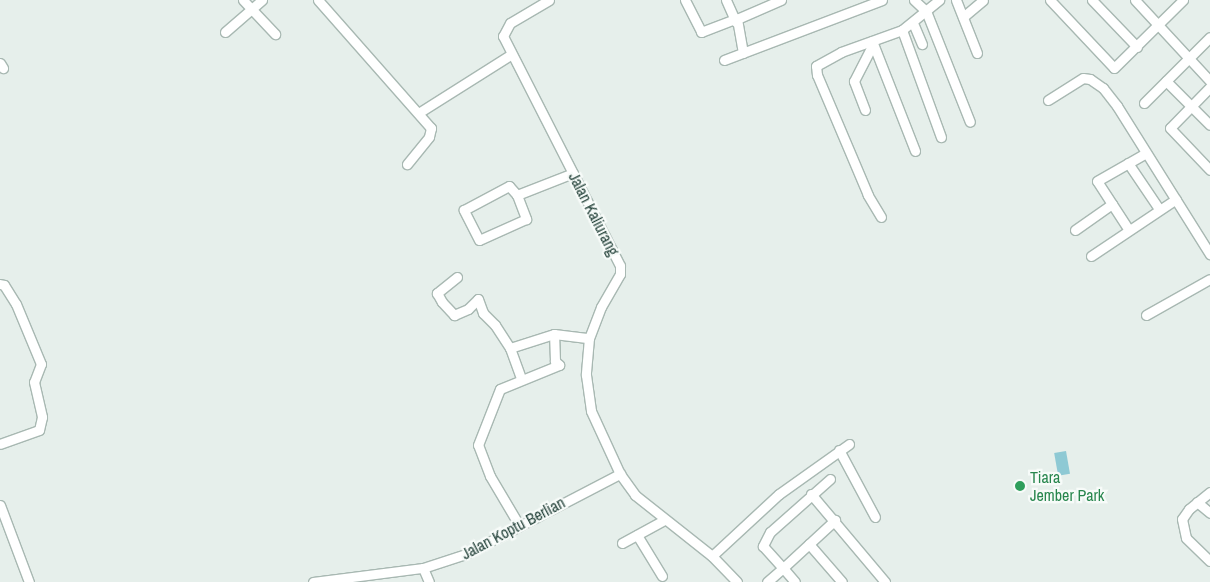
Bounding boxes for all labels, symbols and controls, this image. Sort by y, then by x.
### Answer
street label: Jalan Kaliurang [565,169,623,259]
place label: Tiara Jember Park [1030,467,1104,505]
marker: Tiara Jember Park [1014,480,1026,492]
street label: Jalan Koptu Berlian [458,493,568,563]

